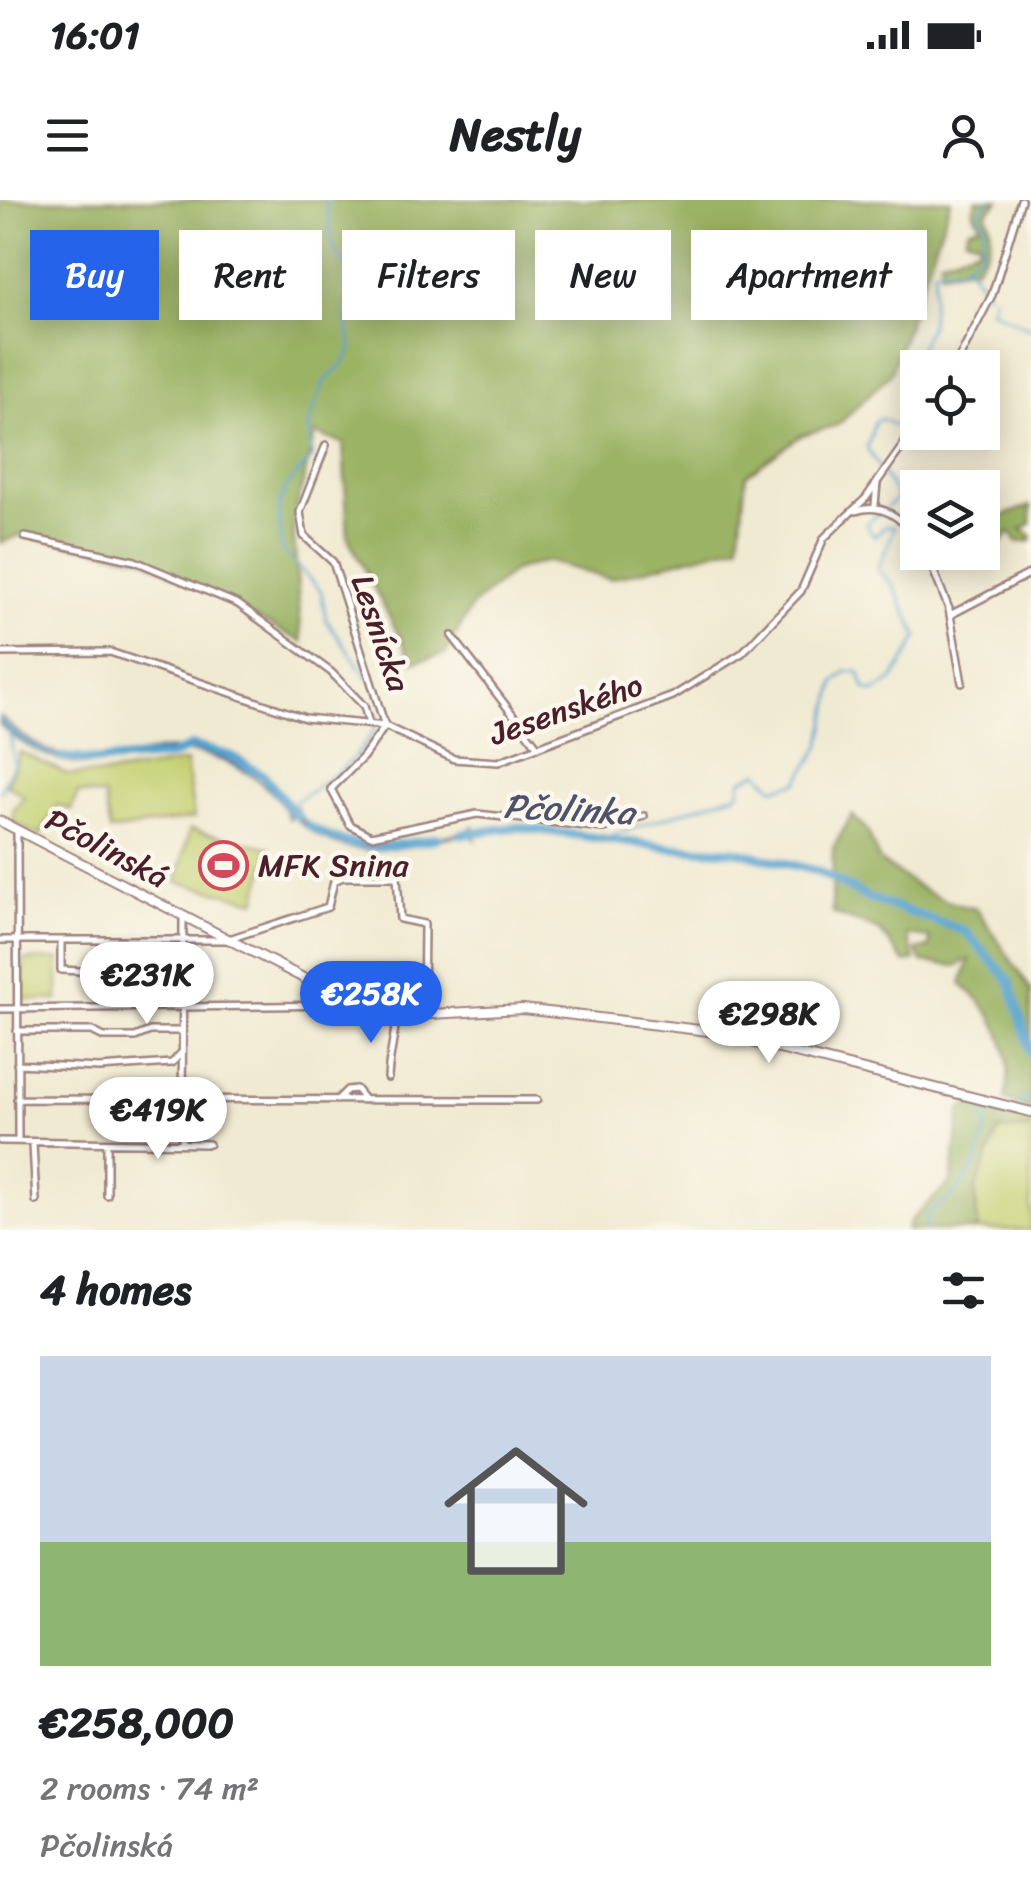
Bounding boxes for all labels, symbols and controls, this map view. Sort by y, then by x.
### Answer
text: 16:01 [50,2,140,69]
text: Nestly [450,95,581,175]
icon: menu [40,108,95,163]
icon: person [936,108,991,163]
chip: Buy [30,230,159,320]
chip: Rent [179,230,322,320]
chip: Filters [342,230,515,320]
chip: New [535,230,671,320]
chip: Apartment [691,230,927,320]
map controls [900,350,1000,570]
button: locate [900,350,1000,450]
button: layers [900,470,1000,570]
street label: Lesnícka [334,567,427,701]
street label: Jesenského [481,657,651,763]
water label: Pčolinka [502,775,640,844]
street label: Pčolinská [35,792,179,905]
place label: MFK Snina [258,837,410,894]
sports icon: MFK Snina [197,839,249,891]
pin: €231K [77,942,217,1027]
text: €231K [102,946,192,1003]
pin: €258K [301,961,441,1046]
text: €258K [322,965,420,1022]
pin: €298K [699,981,839,1066]
text: €298K [720,985,818,1042]
pin: €419K [88,1077,228,1162]
text: €419K [111,1081,205,1138]
text: 4 homes [40,1253,192,1327]
icon: filters [936,1263,991,1318]
icon: home [426,1421,606,1601]
text: €258,000 [40,1686,234,1760]
text: 2 rooms · 74 m² [40,1760,259,1817]
text: Pčolinská [40,1817,173,1874]

